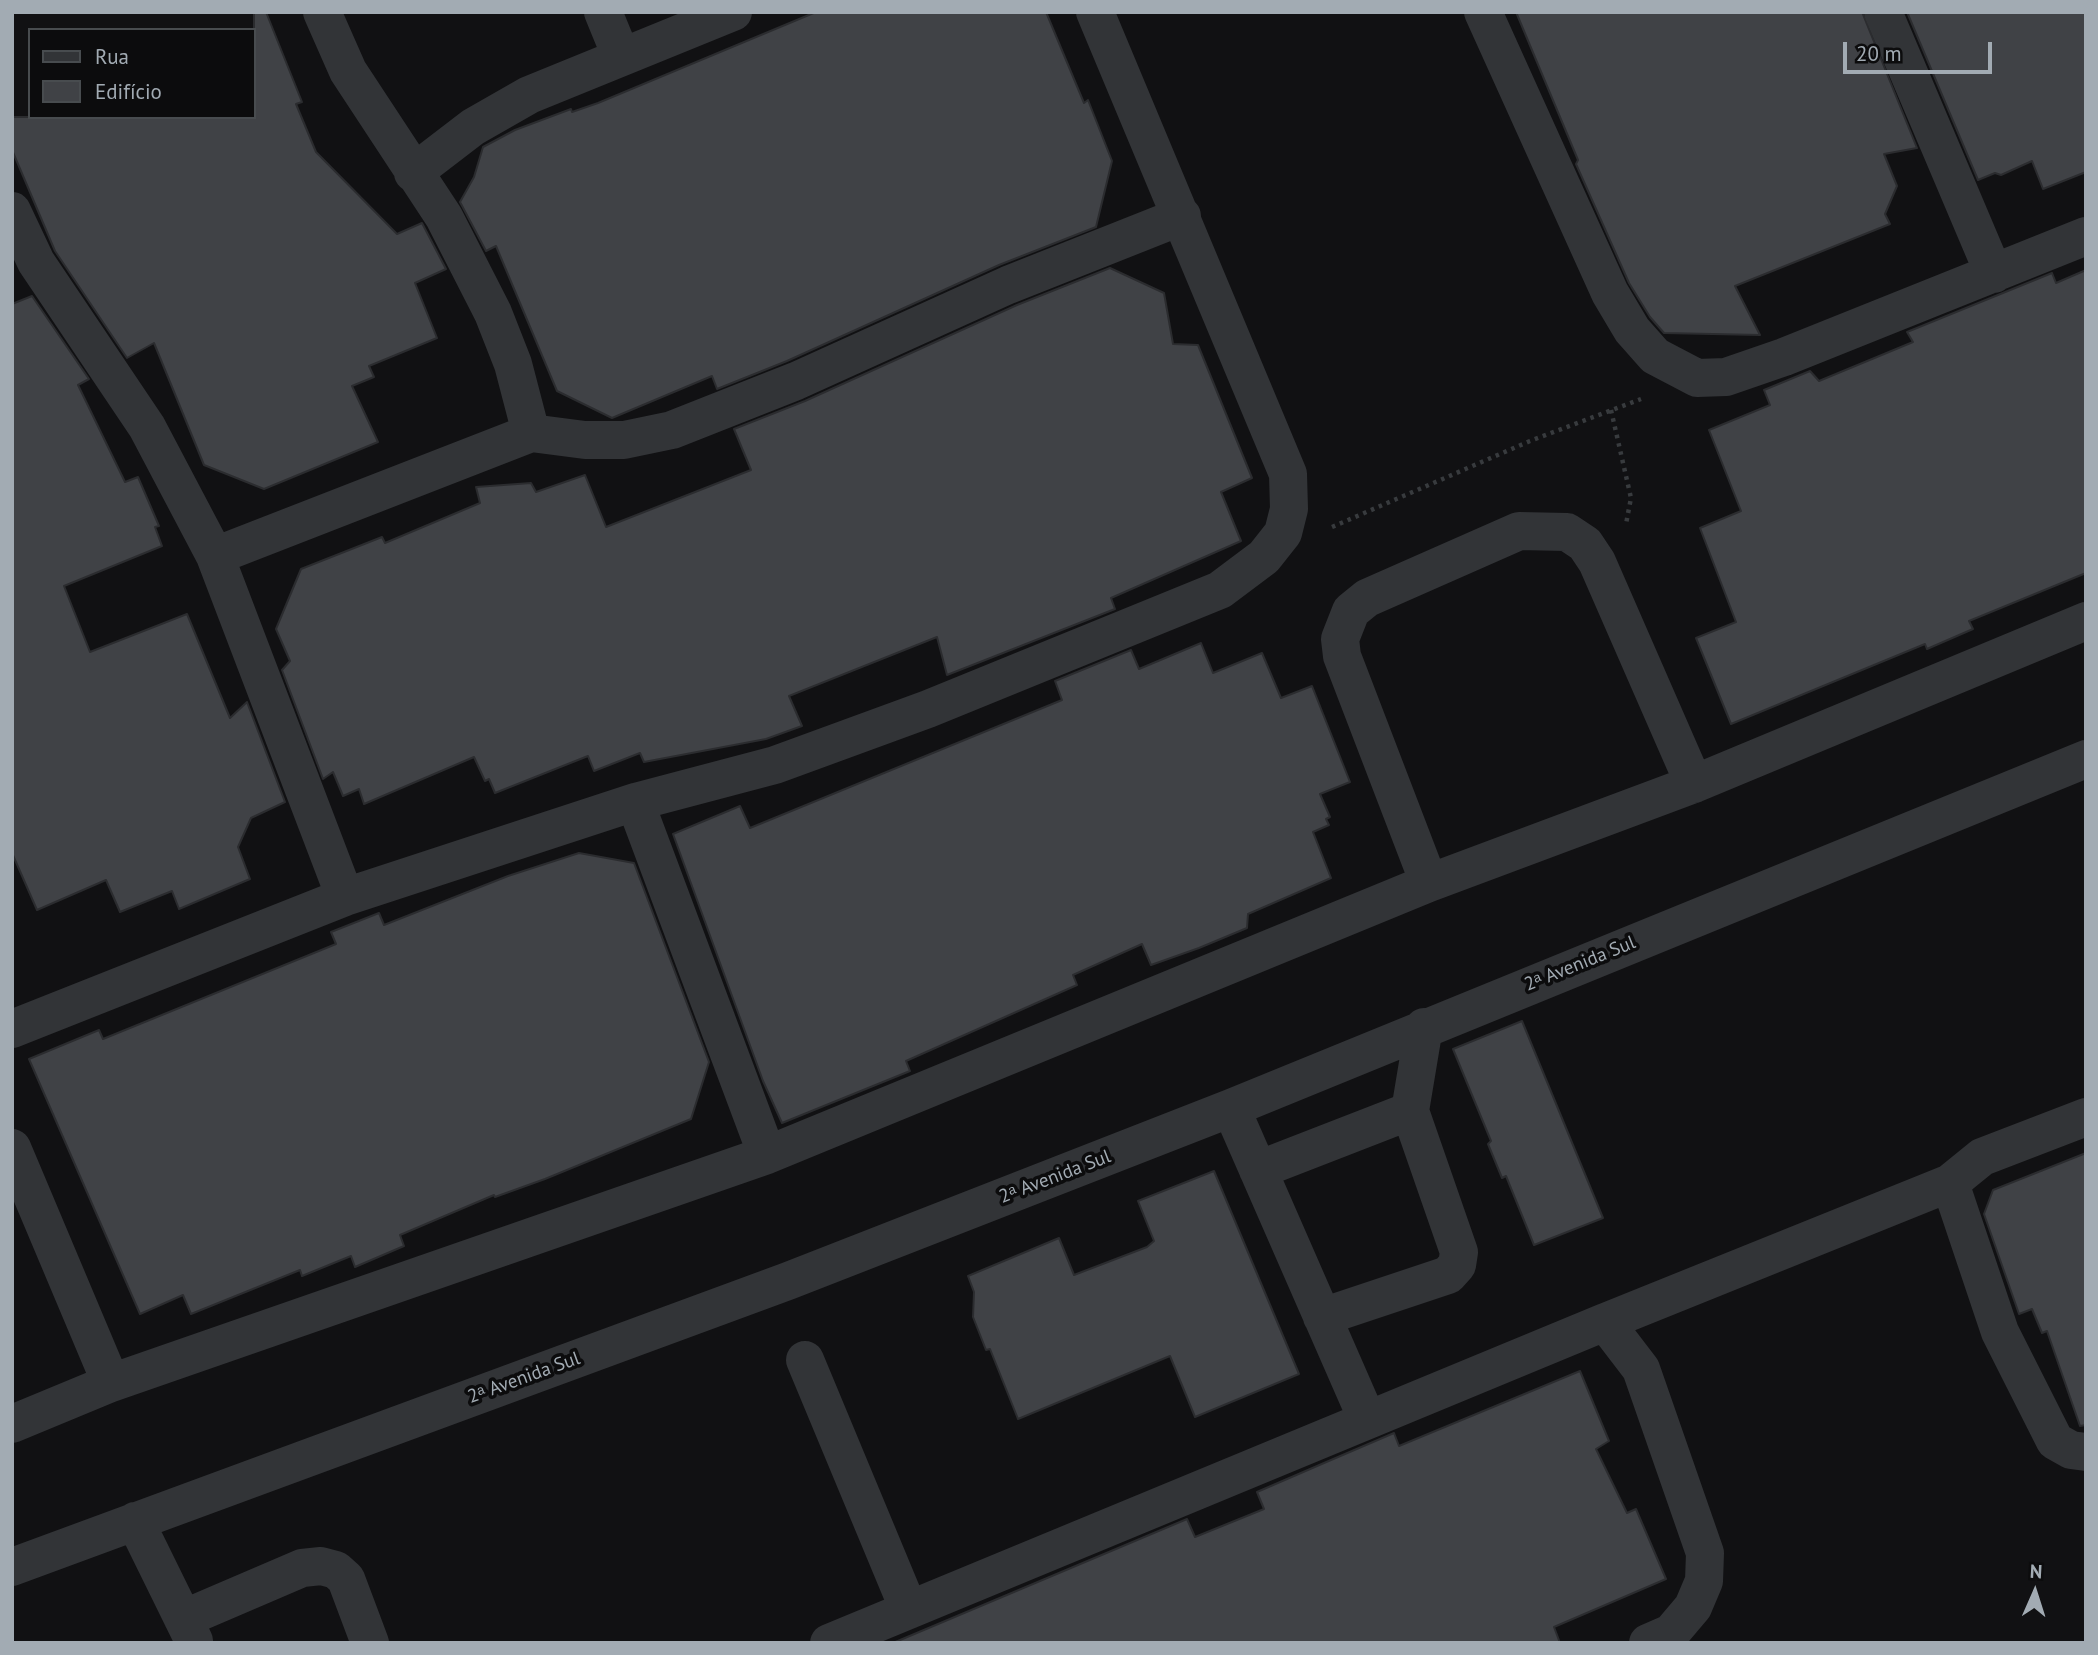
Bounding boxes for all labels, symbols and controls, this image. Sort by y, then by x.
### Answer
legend [28,28,256,119]
scale bar [1846,28,1995,72]
text: 20 m [1856,40,1902,67]
text: Rua [95,43,129,70]
text: Edifício [95,78,162,105]
street label: 2ᵃ Avenida Sul [1521,931,1639,997]
street label: 2ᵃ Avenida Sul [996,1145,1114,1209]
street label: 2ᵃ Avenida Sul [465,1347,583,1409]
north arrow [2000,1557,2070,1627]
text: N [2029,1559,2043,1583]

